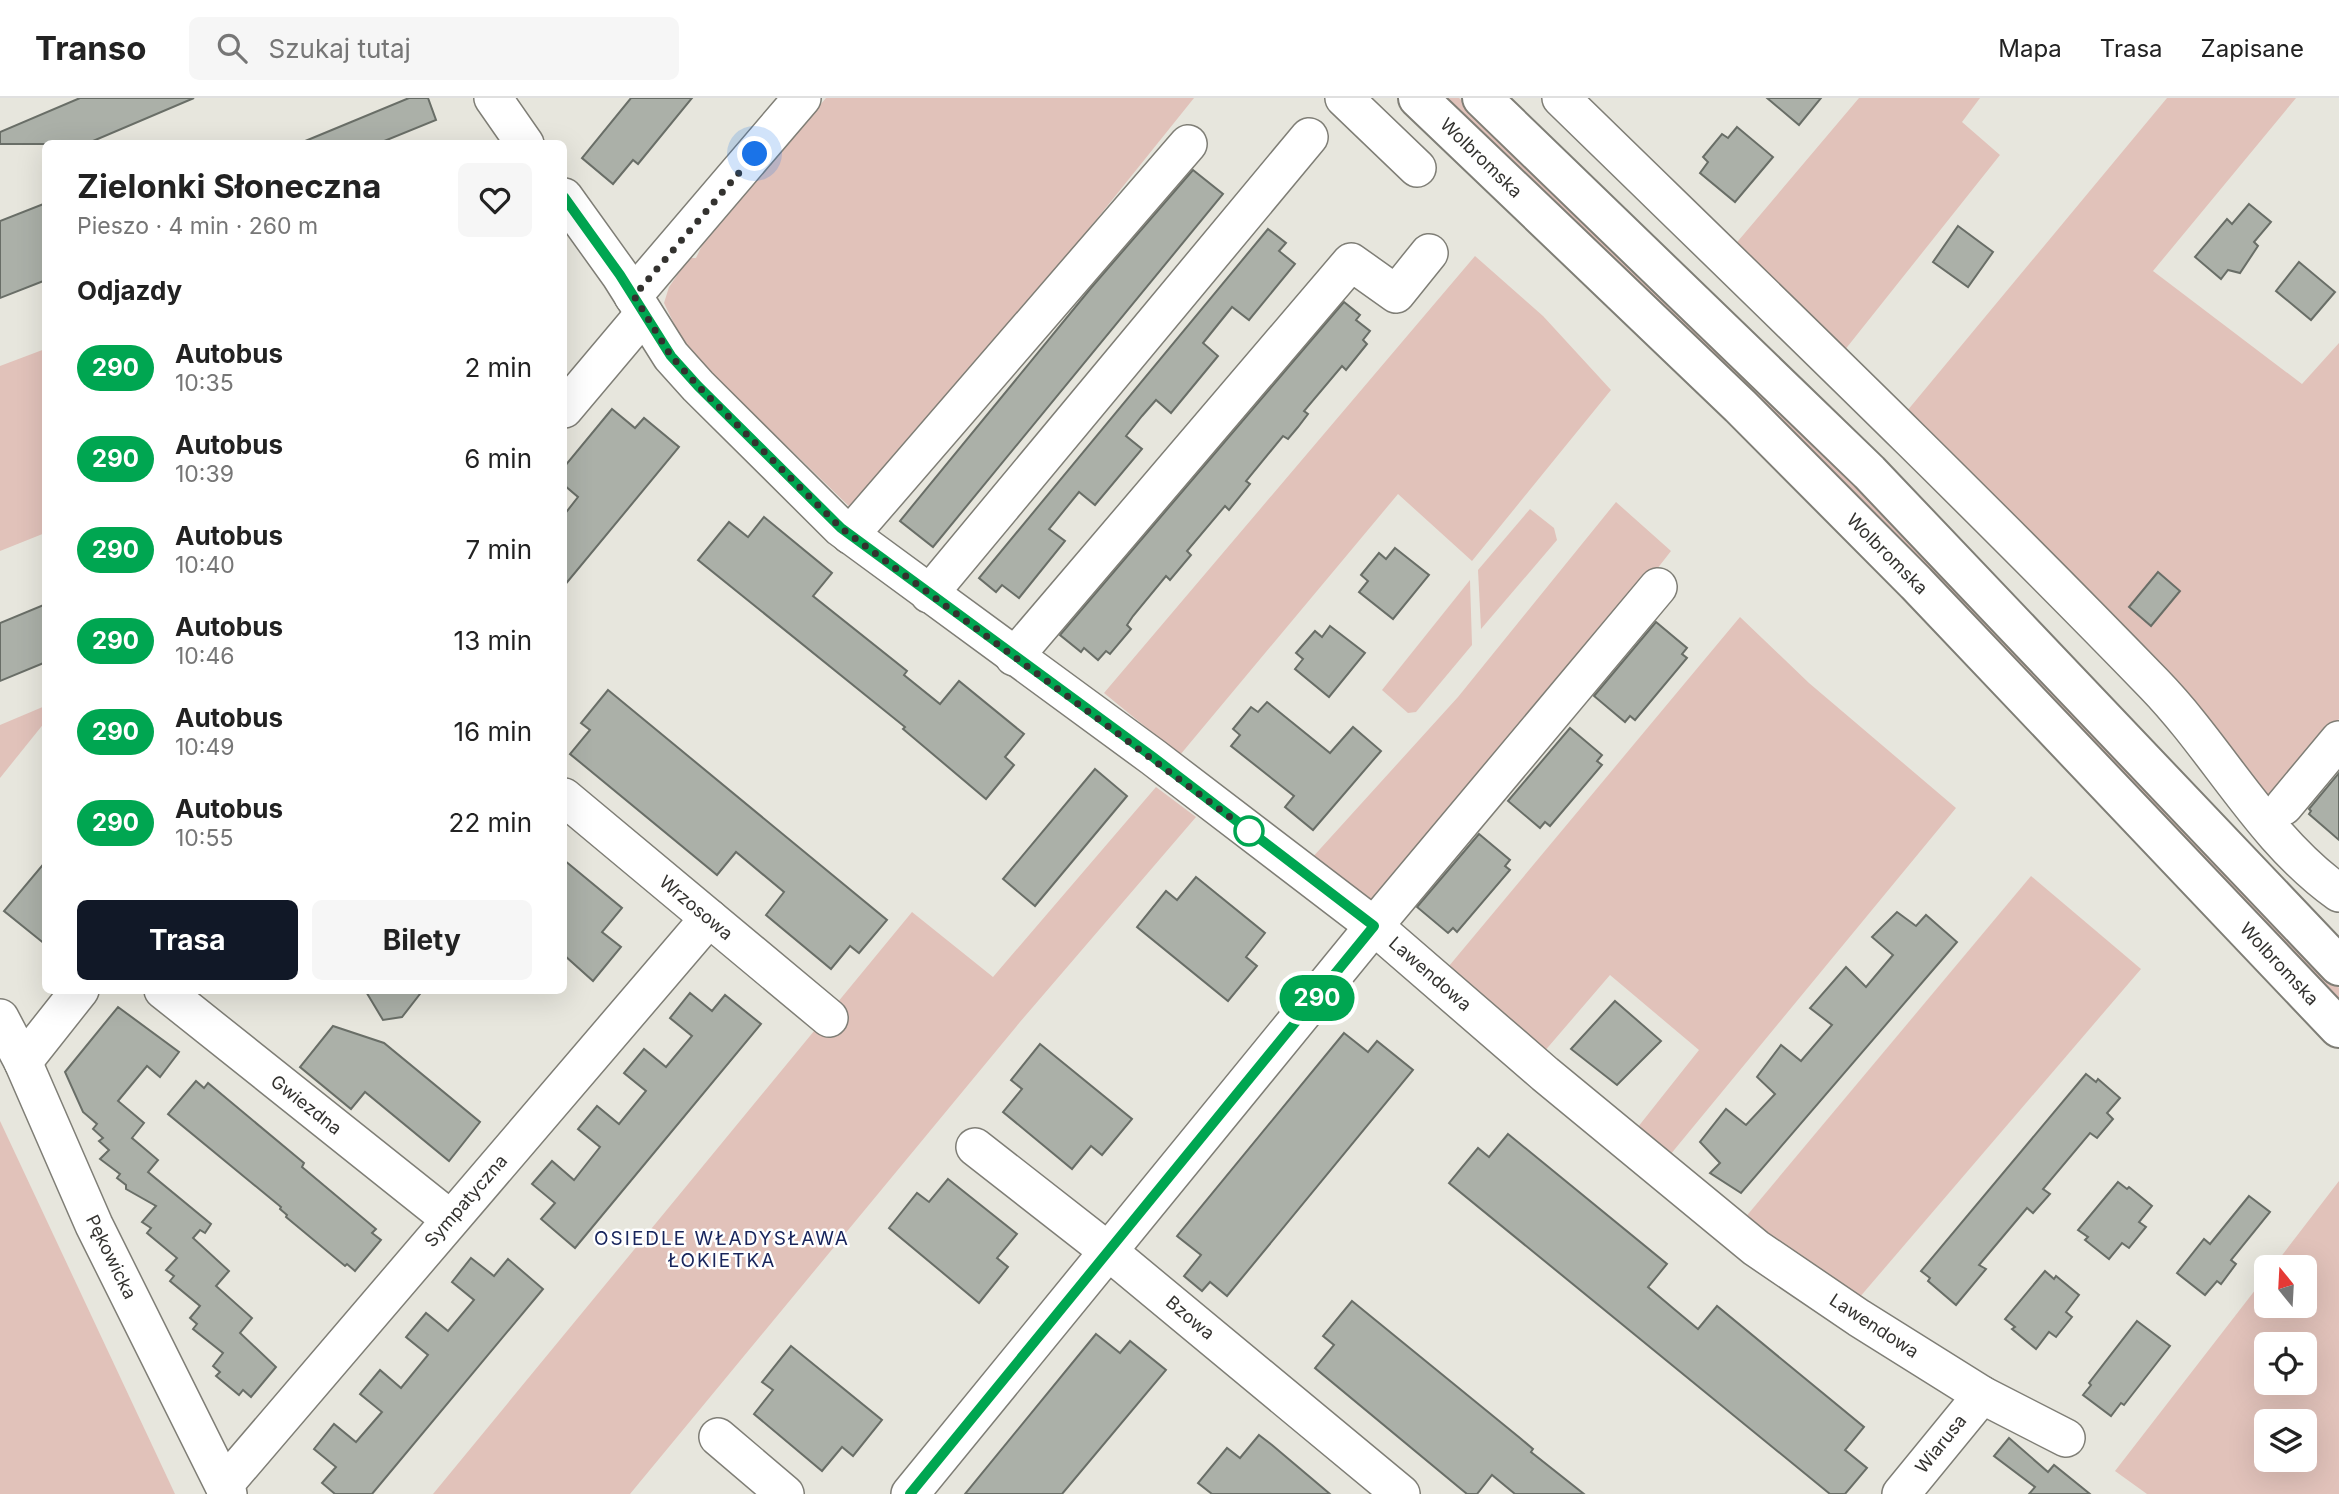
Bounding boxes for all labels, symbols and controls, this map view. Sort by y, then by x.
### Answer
search box [189,17,679,80]
text: Transo [35,28,147,68]
icon: search [213,29,251,67]
text: Szukaj tutaj [269,33,411,64]
text: Mapa [1998,34,2062,63]
text: Trasa [2100,34,2163,63]
text: Zapisane [2201,34,2304,63]
street label: Wolbromska [1436,113,1527,202]
your location [737,136,772,171]
button: heart [458,163,532,237]
text: Zielonki Słoneczna [77,166,382,206]
text: Pieszo · 4 min · 260 m [77,212,318,240]
text: Odjazdy [77,275,182,306]
text: Autobus [175,338,283,369]
text: 2 min [464,352,532,383]
text: 290 [92,353,139,382]
text: 10:35 [175,369,234,397]
text: Autobus [175,429,283,460]
text: 6 min [464,443,532,474]
text: 290 [92,444,139,473]
text: 10:39 [175,460,234,488]
street label: Wolbromska [1843,509,1932,598]
text: Autobus [175,520,283,551]
text: 7 min [466,534,532,565]
text: 290 [92,535,139,564]
text: 10:40 [175,551,235,579]
text: Autobus [175,611,283,642]
text: 13 min [454,625,532,656]
text: 290 [92,626,139,655]
text: 10:46 [175,642,235,670]
text: Autobus [175,702,283,733]
text: 16 min [454,716,532,747]
text: 290 [92,717,139,746]
text: 10:49 [175,733,235,761]
text: Autobus [175,793,283,824]
text: 22 min [449,807,532,838]
text: 290 [92,808,139,837]
unlabelled marker [1234,816,1264,846]
text: 10:55 [175,824,233,852]
street label: Wrzosowa [655,871,737,944]
button: Trasa [77,900,298,980]
button: Bilety [312,900,532,980]
street label: Wolbromska [2236,918,2323,1009]
street label: Lawendowa [1385,932,1476,1015]
line badge: 290 [1277,975,1357,1021]
text: 290 [1294,983,1340,1012]
street label: Gwiezdna [267,1070,346,1139]
street label: Sympatyczna [420,1150,511,1251]
street label: Pękowicka [82,1211,141,1302]
district label: OSIEDLE WŁADYSŁAWA ŁOKIETKA [594,1227,850,1272]
north arrow [2254,1255,2317,1318]
map controls [2254,1255,2317,1472]
street label: Lawendowa [1826,1289,1923,1362]
street label: Bzowa [1162,1291,1219,1344]
button: locate [2254,1332,2317,1395]
button: layers [2254,1409,2317,1472]
street label: Wiarusa [1911,1410,1971,1477]

